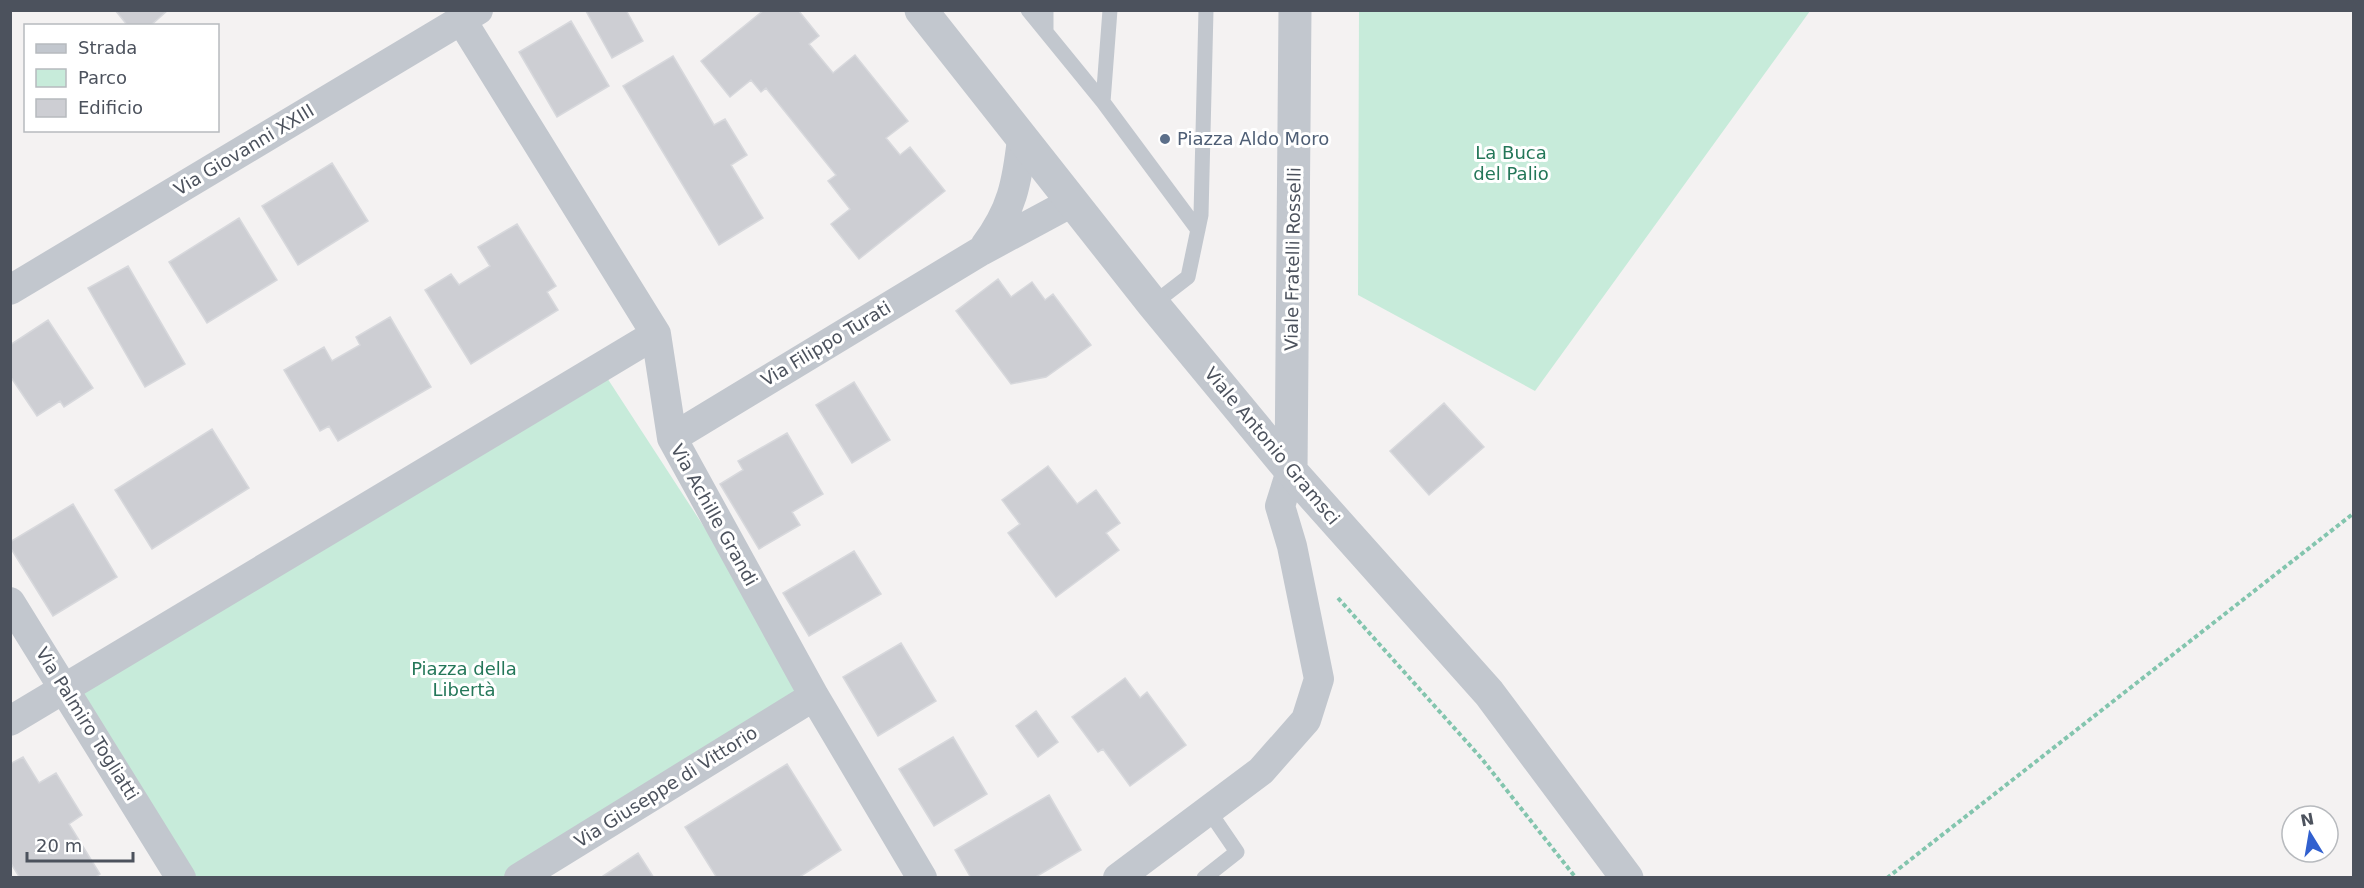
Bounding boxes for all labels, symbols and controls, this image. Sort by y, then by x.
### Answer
legend [24,24,219,132]
text: Strada [78,37,137,58]
text: Parco [78,67,127,88]
text: Edificio [78,97,143,118]
street label: Via Giovanni XXIII [170,100,317,200]
place label: Piazza Aldo Moro [1177,128,1329,149]
marker: Piazza Aldo Moro [1158,132,1172,146]
park label: La Buca del Palio [1473,142,1549,184]
street label: Viale Fratelli Rosselli [1280,167,1305,351]
street label: Via Filippo Turati [757,297,894,391]
street label: Viale Antonio Gramsci [1200,363,1344,529]
street label: Via Achille Grandi [667,440,762,589]
street label: Via Palmiro Togliatti [32,643,143,804]
park label: Piazza della Libertà [411,658,517,700]
street label: Via Giuseppe di Vittorio [570,722,761,852]
north arrow [2280,804,2340,864]
text: N [2299,809,2316,830]
scale bar [27,825,134,863]
text: 20 m [36,835,82,856]

